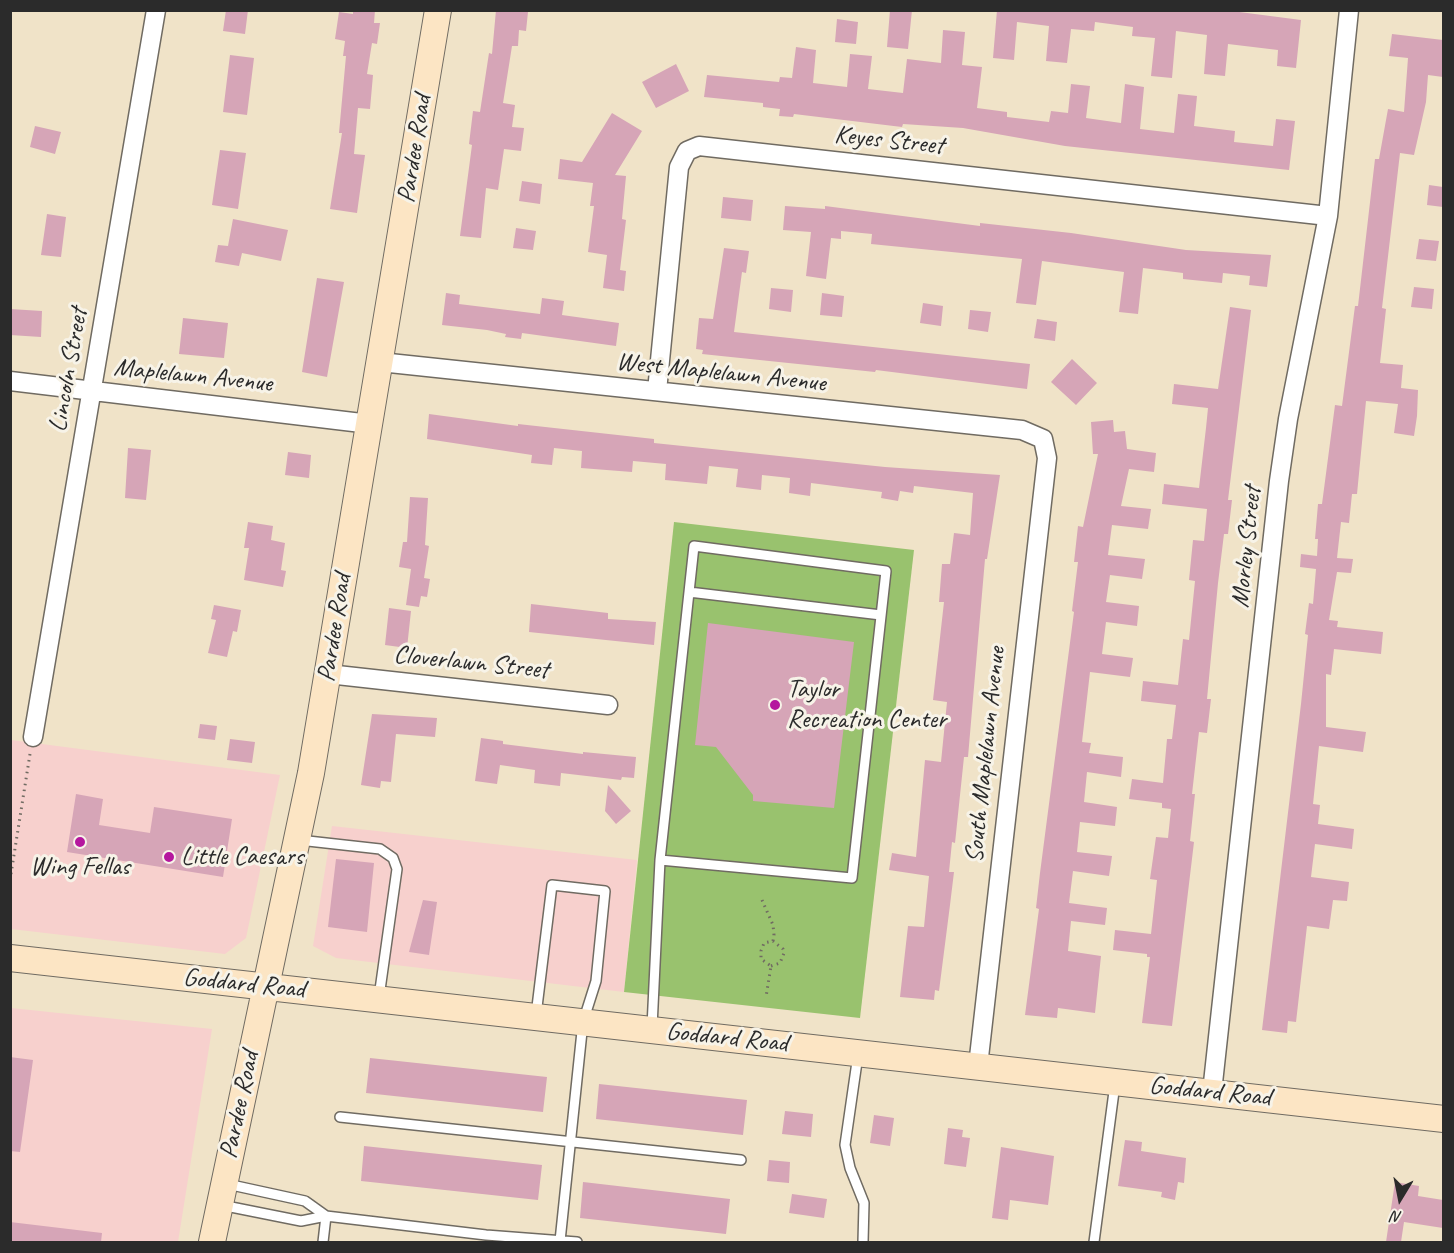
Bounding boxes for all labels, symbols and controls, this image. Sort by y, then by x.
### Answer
street label: Pardee Road [391,93,439,205]
street label: Keyes Street [833,120,945,162]
street label: Lincoln Street [43,306,95,434]
street label: West Maplelawn Avenue [615,347,827,399]
street label: Maplelawn Avenue [112,352,274,400]
street label: Morley Street [1225,485,1269,609]
street label: Pardee Road [311,572,359,684]
street label: Cloverlawn Street [392,639,550,687]
street label: South Maplelawn Avenue [959,646,1013,864]
place label: Taylor Recreation Center [787,674,946,736]
marker: Taylor Recreation Center [768,698,782,712]
marker: Wing Fellas [73,835,87,849]
place label: Little Caesars [181,841,303,873]
marker: Little Caesars [162,850,176,864]
place label: Wing Fellas [30,851,130,883]
street label: Goddard Road [182,962,306,1006]
street label: Goddard Road [665,1016,789,1060]
street label: Pardee Road [213,1049,267,1161]
street label: Goddard Road [1148,1070,1272,1114]
north arrow [1370,1169,1430,1229]
text: N [1390,1206,1403,1227]

